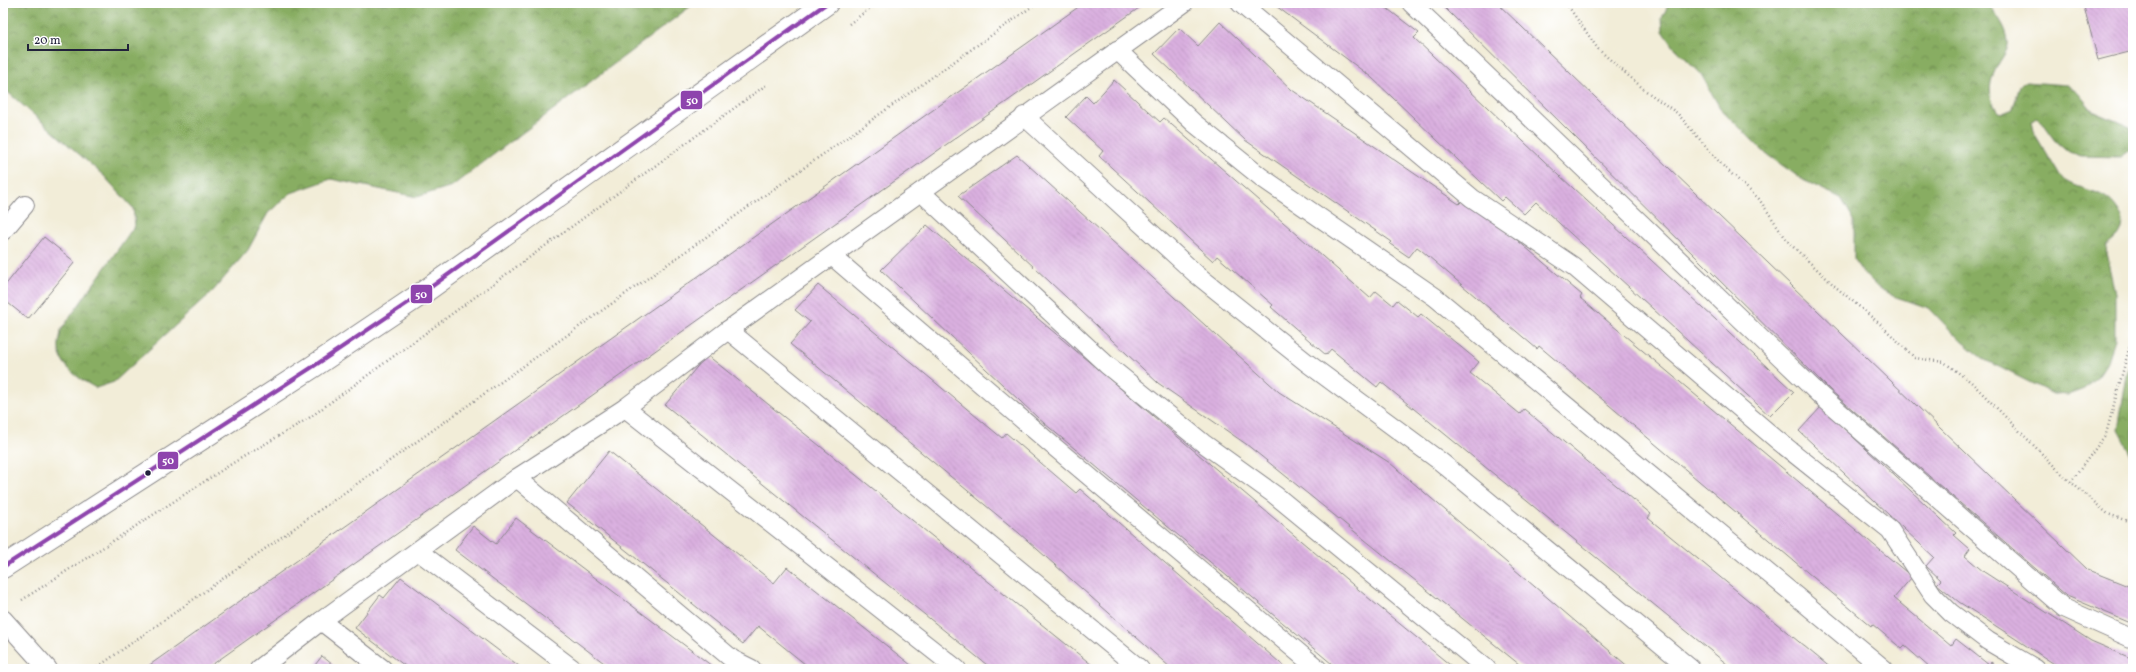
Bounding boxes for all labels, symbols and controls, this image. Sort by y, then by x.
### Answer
scale bar [28,26,128,52]
text: 20 m [34,33,61,49]
line badge: 50 [680,90,703,110]
text: 50 [686,94,698,109]
line badge: 50 [410,284,433,304]
text: 50 [415,288,427,303]
line badge: 50 [157,451,179,470]
text: 50 [162,454,174,469]
unlabelled marker [143,468,153,478]

